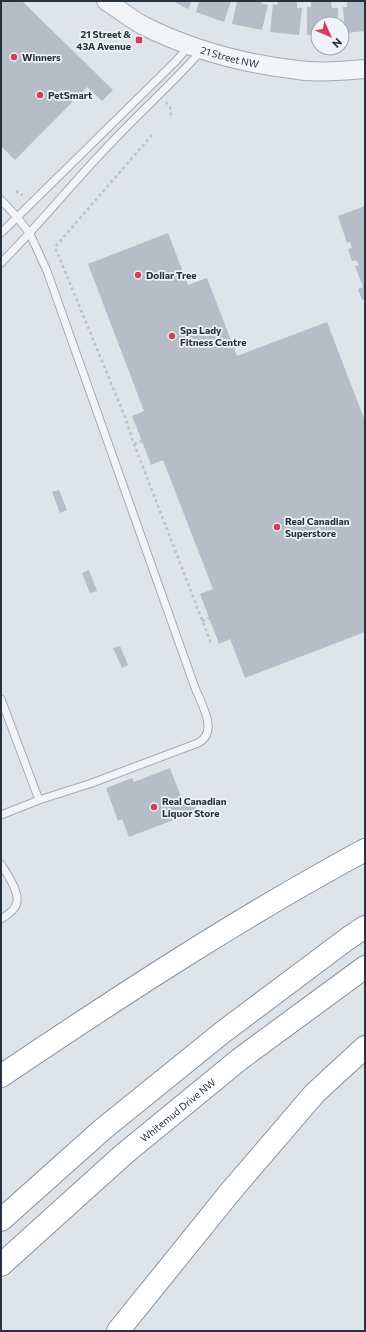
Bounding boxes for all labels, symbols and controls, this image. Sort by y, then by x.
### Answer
north arrow [310,16,350,56]
place label: 21 Street & 43A Avenue [76,28,131,52]
marker: 21 Street & 43A Avenue [134,35,144,45]
text: N [330,36,345,51]
street label: 21 Street NW [199,44,260,70]
place label: Winners [22,51,61,63]
marker: Winners [9,52,19,62]
place label: PetSmart [48,89,92,101]
marker: PetSmart [35,90,45,100]
place label: Dollar Tree [146,269,196,281]
marker: Dollar Tree [133,270,143,280]
place label: Spa Lady Fitness Centre [180,324,246,348]
marker: Spa Lady Fitness Centre [167,331,177,341]
place label: Real Canadian Superstore [285,515,350,539]
marker: Real Canadian Superstore [272,522,282,532]
place label: Real Canadian Liquor Store [162,795,227,819]
marker: Real Canadian Liquor Store [149,802,159,812]
street label: Whitemud Drive NW [138,1076,218,1144]

